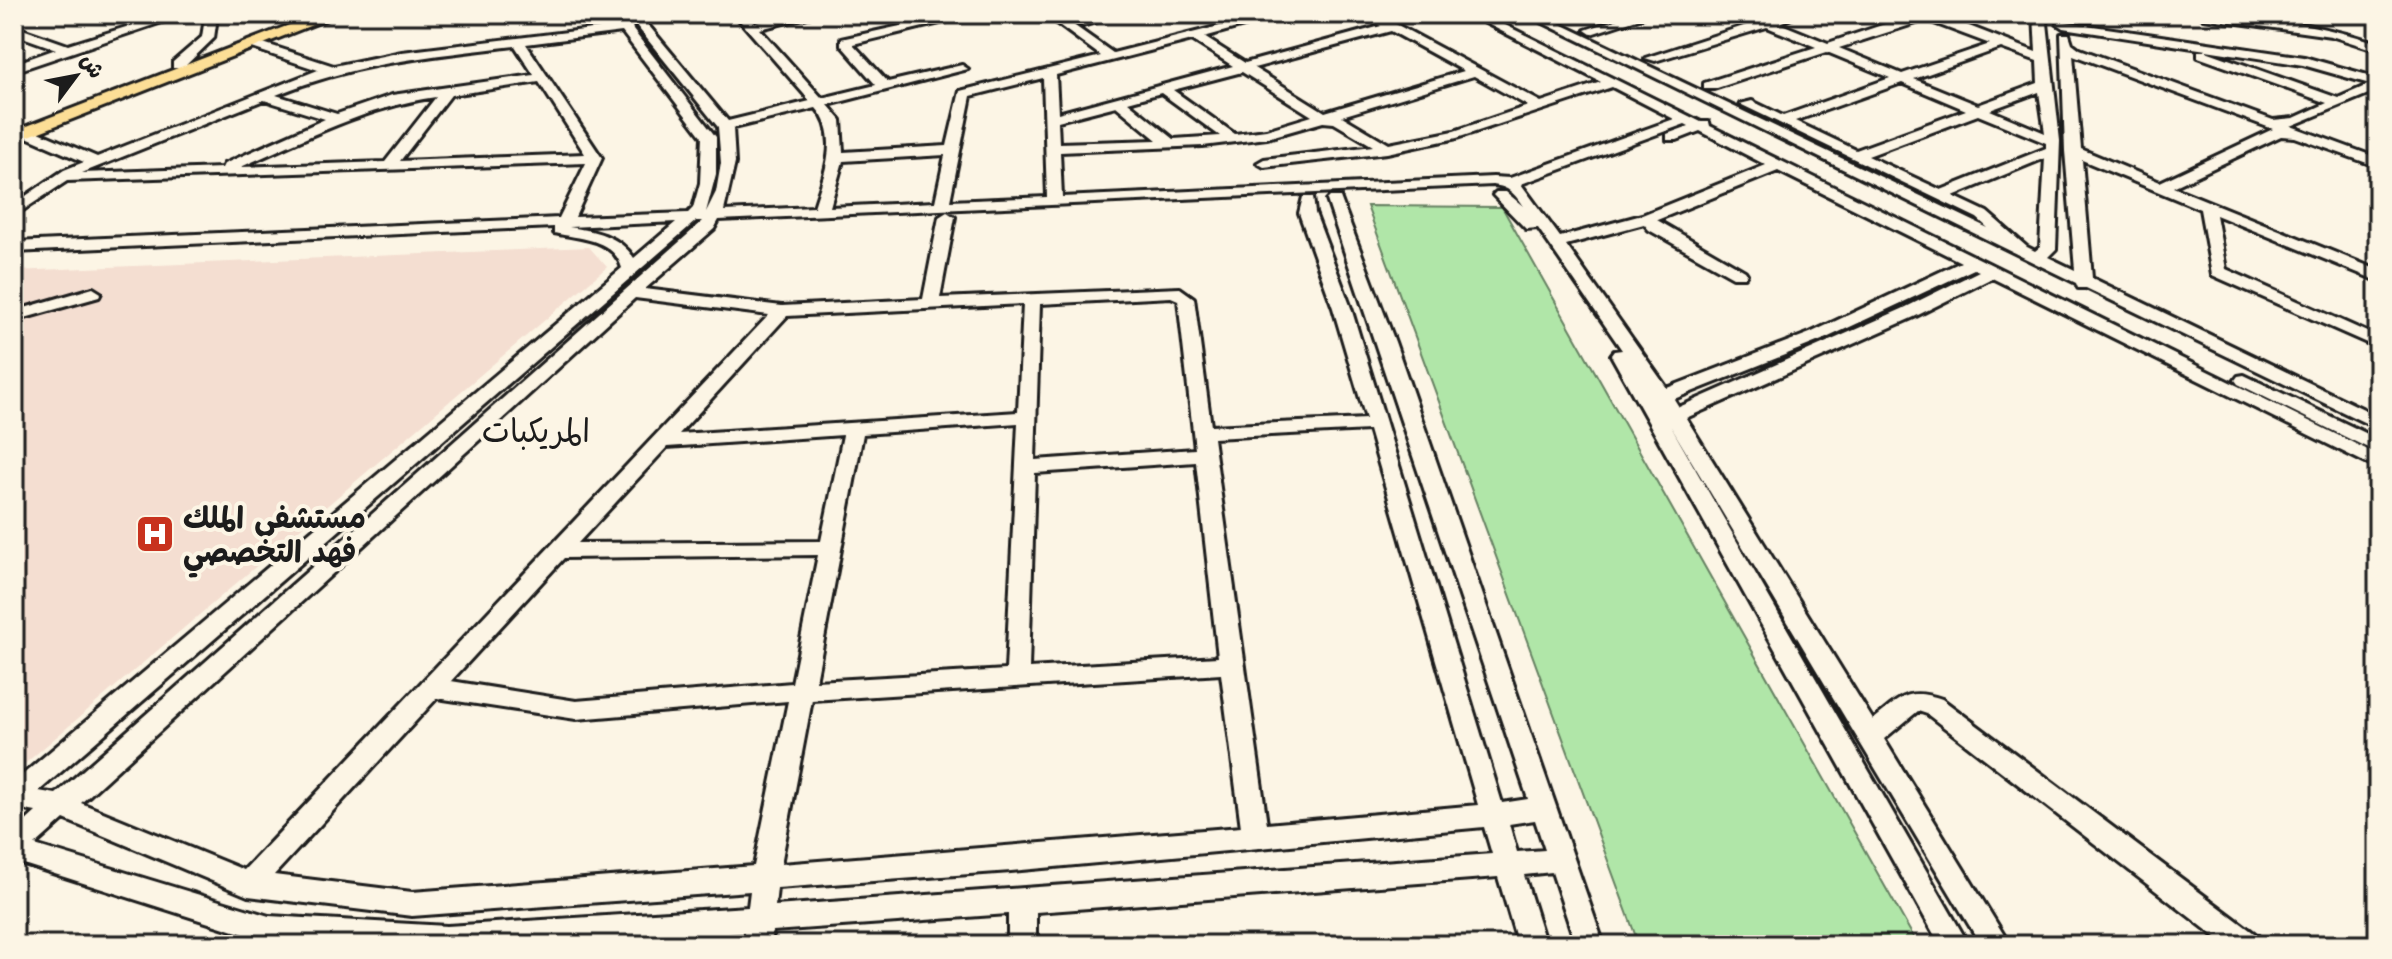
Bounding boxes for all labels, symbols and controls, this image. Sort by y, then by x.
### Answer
north arrow [36,36,116,116]
text: ش [74,48,111,84]
district label: المريكبات [482,409,590,452]
place label: مستشفى الملك فهد التخصصي [183,497,366,578]
hospital icon: مستشفى الملك فهد التخصصي [134,513,176,555]

